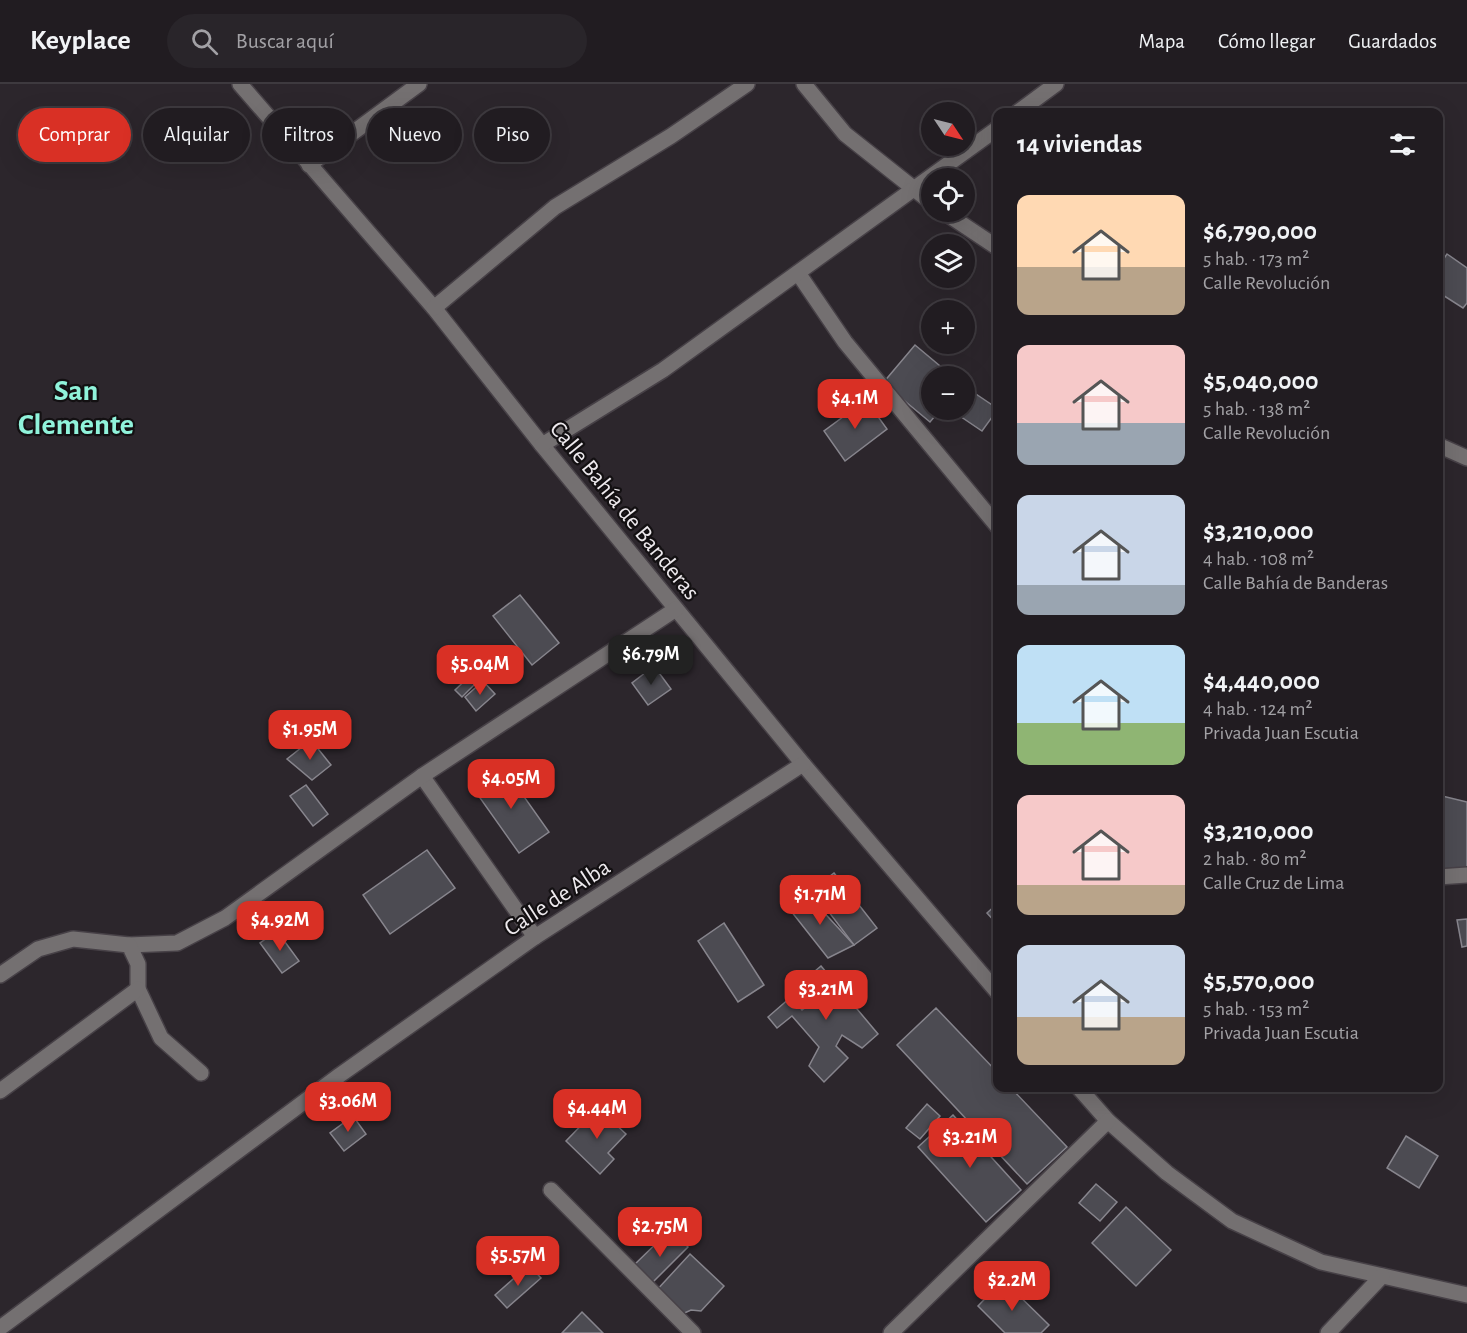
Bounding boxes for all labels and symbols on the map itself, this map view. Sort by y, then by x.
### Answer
north arrow [921,102,975,156]
district label: San Clemente [18,376,134,440]
pin: $4.1M [813,379,897,430]
street label: Calle Bahía de Banderas [545,417,704,605]
pin: $6.79M [602,635,700,686]
pin: $5.04M [431,645,529,696]
pin: $1.95M [261,710,359,761]
pin: $4.05M [462,759,560,810]
street label: Calle de Alba [500,855,615,941]
pin: $1.71M [771,875,869,926]
pin: $4.92M [231,901,329,952]
pin: $3.21M [777,970,875,1021]
pin: $3.06M [299,1082,397,1133]
pin: $4.44M [548,1089,646,1140]
pin: $3.21M [921,1118,1019,1169]
pin: $2.75M [611,1207,709,1258]
pin: $5.57M [469,1236,567,1287]
pin: $2.2M [970,1261,1054,1312]

